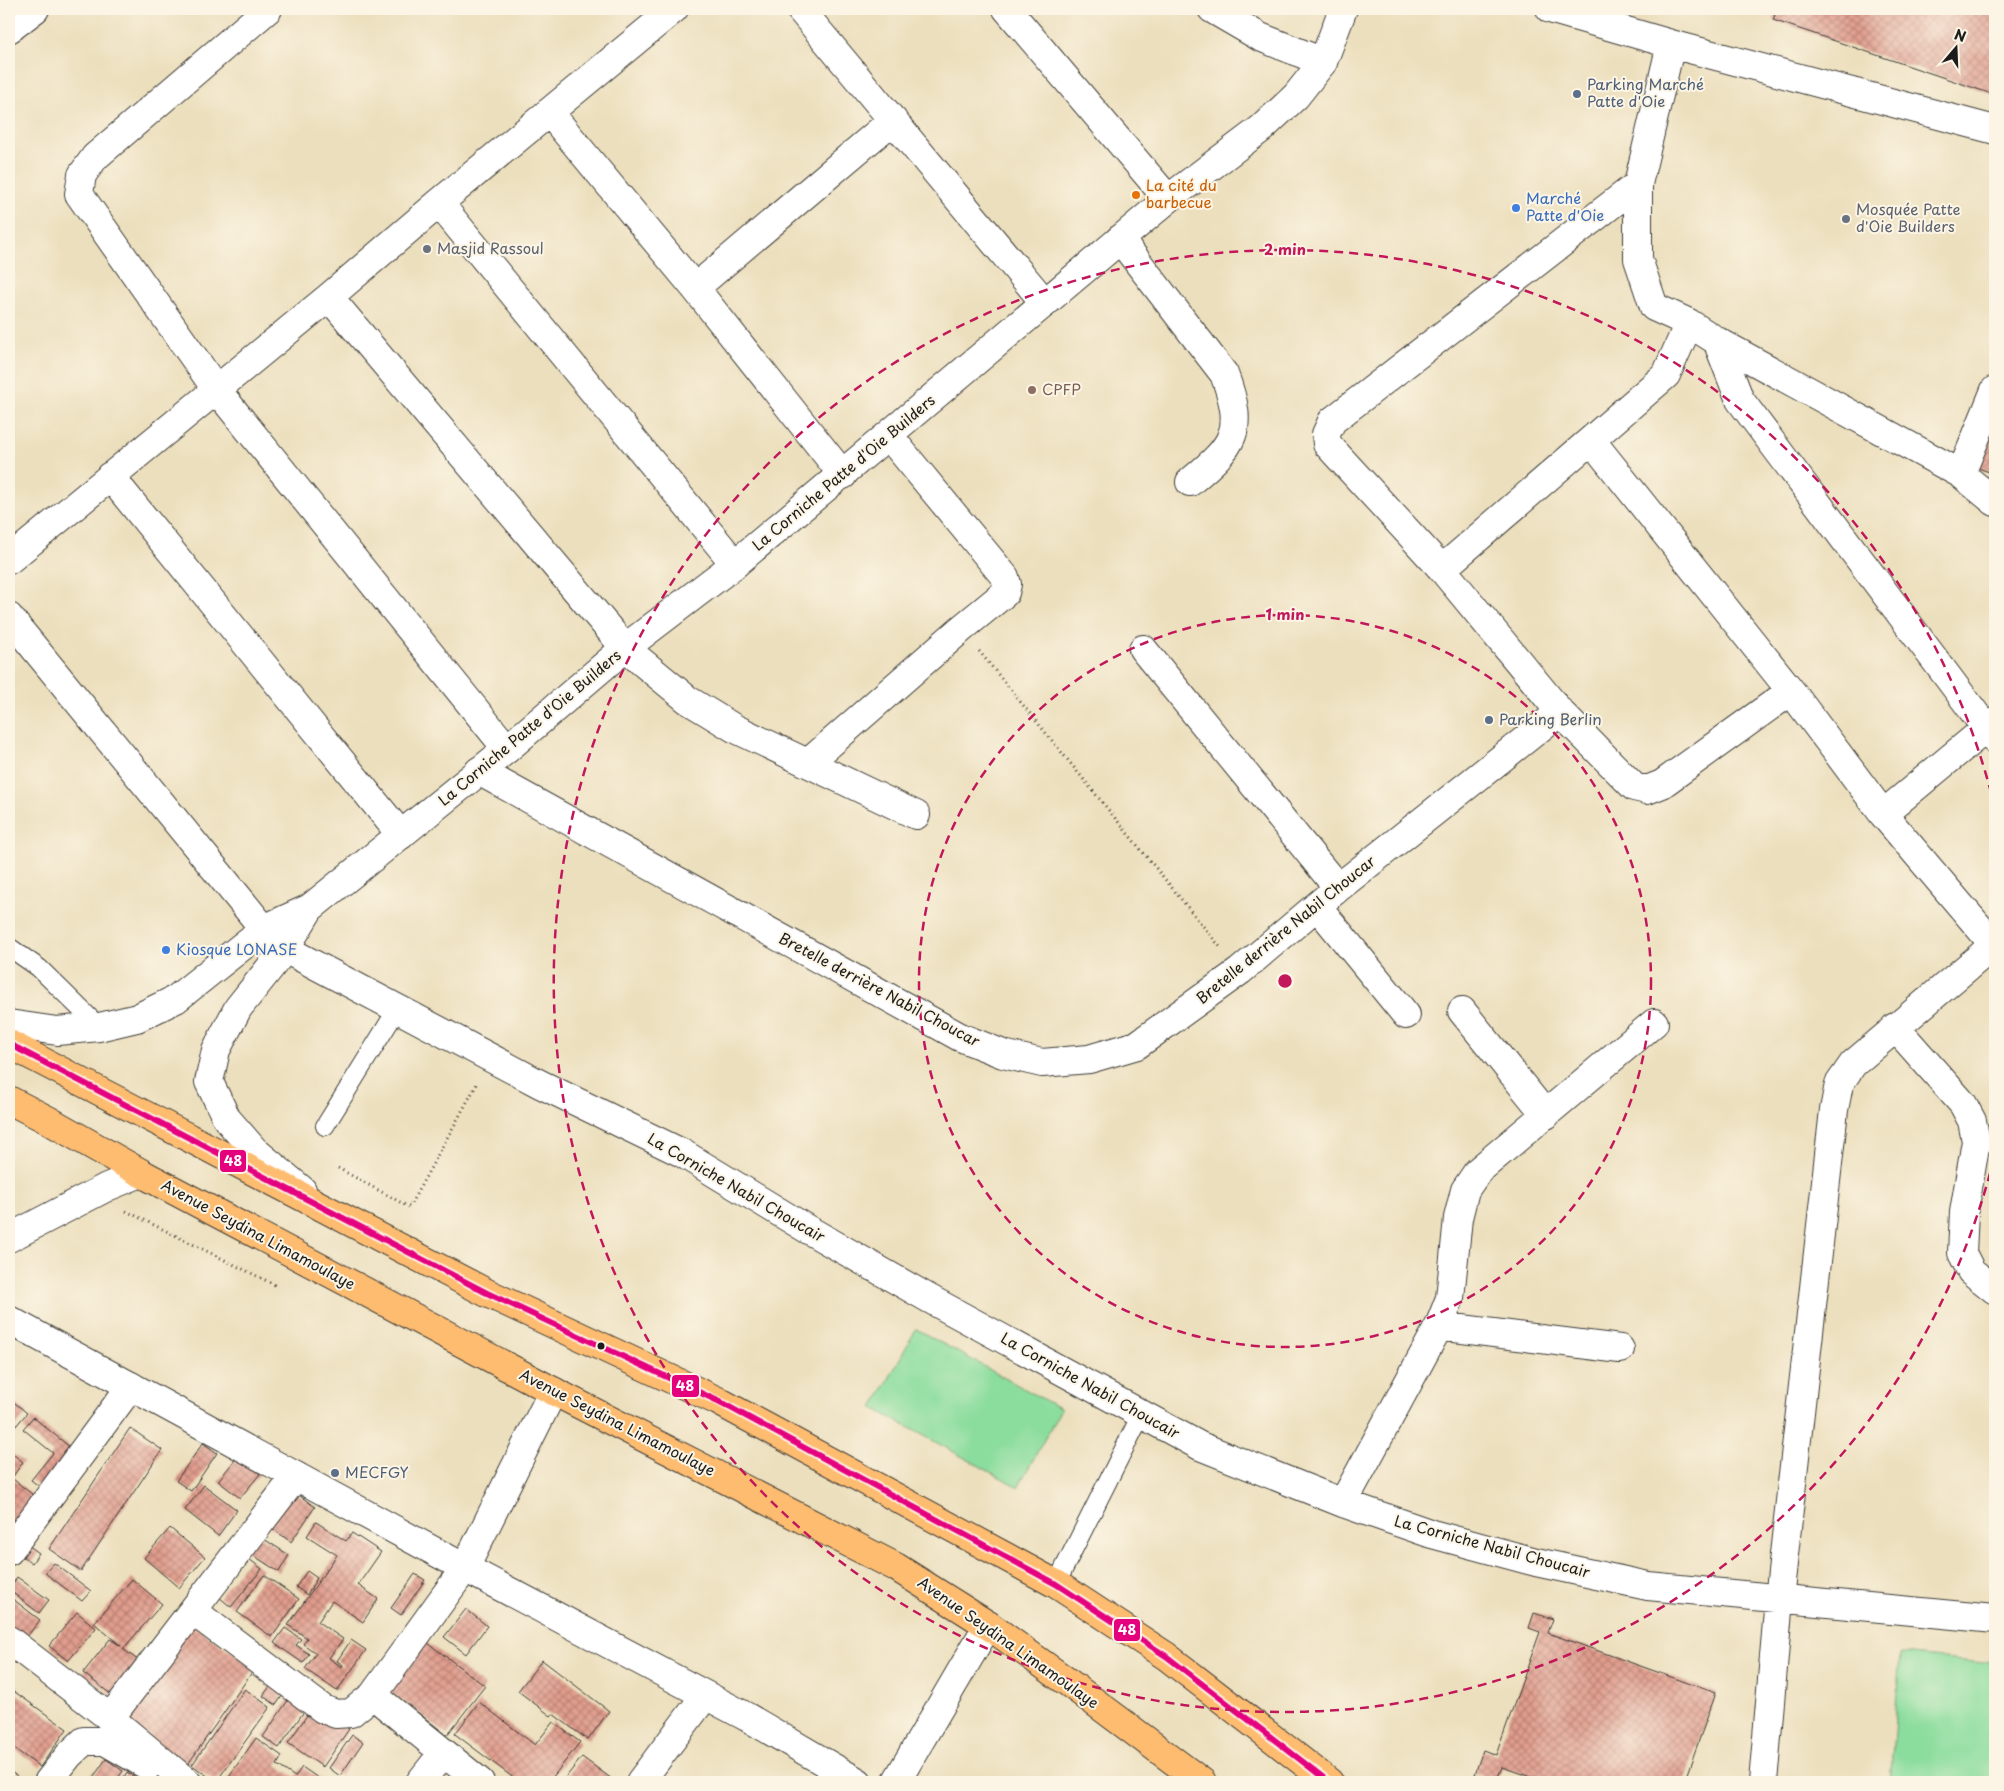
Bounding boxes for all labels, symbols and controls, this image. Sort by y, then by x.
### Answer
north arrow [1932,22,1982,72]
text: N [1952,24,1969,47]
place label: Parking Marché Patte d'Oie [1587,72,1704,112]
marker: Parking Marché Patte d'Oie [1571,88,1583,100]
place label: La cité du barbecue [1146,173,1217,213]
place label: Marché Patte d'Oie [1526,186,1604,226]
marker: La cité du barbecue [1130,189,1142,201]
place label: Mosquée Patte d'Oie Builders [1856,197,1961,237]
marker: Marché Patte d'Oie [1510,202,1522,214]
marker: Mosquée Patte d'Oie Builders [1840,213,1852,225]
place label: Masjid Rassoul [437,236,544,259]
text: 2 min [1264,237,1306,260]
marker: Masjid Rassoul [421,243,433,255]
place label: CPFP [1042,377,1081,400]
marker: CPFP [1026,384,1038,396]
street label: La Corniche Patte d'Oie Builders [746,388,940,555]
text: 1 min [1266,602,1304,625]
street label: La Corniche Patte d'Oie Builders [432,643,626,810]
place label: Parking Berlin [1499,707,1602,730]
marker: Parking Berlin [1483,714,1495,726]
street label: Bretelle derrière Nabil Choucar [1190,849,1380,1009]
street label: Bretelle derrière Nabil Choucar [775,926,985,1052]
place label: Kiosque LONASE [176,937,297,960]
marker: Kiosque LONASE [160,944,172,956]
centre of rings [1276,972,1294,990]
street label: La Corniche Nabil Choucair [644,1126,830,1247]
line badge: 48 [219,1149,247,1173]
text: 48 [224,1150,242,1171]
street label: Avenue Seydina Limamoulaye [158,1173,360,1295]
street label: La Corniche Nabil Choucair [997,1326,1185,1444]
unlabelled marker [596,1341,606,1351]
street label: Avenue Seydina Limamoulaye [516,1362,719,1481]
line badge: 48 [671,1374,700,1398]
text: 48 [676,1375,694,1396]
place label: MECFGY [345,1460,409,1483]
marker: MECFGY [329,1467,341,1479]
street label: La Corniche Nabil Choucair [1392,1508,1593,1583]
street label: Avenue Seydina Limamoulaye [914,1570,1104,1713]
line badge: 48 [1113,1618,1141,1642]
text: 48 [1118,1619,1136,1640]

